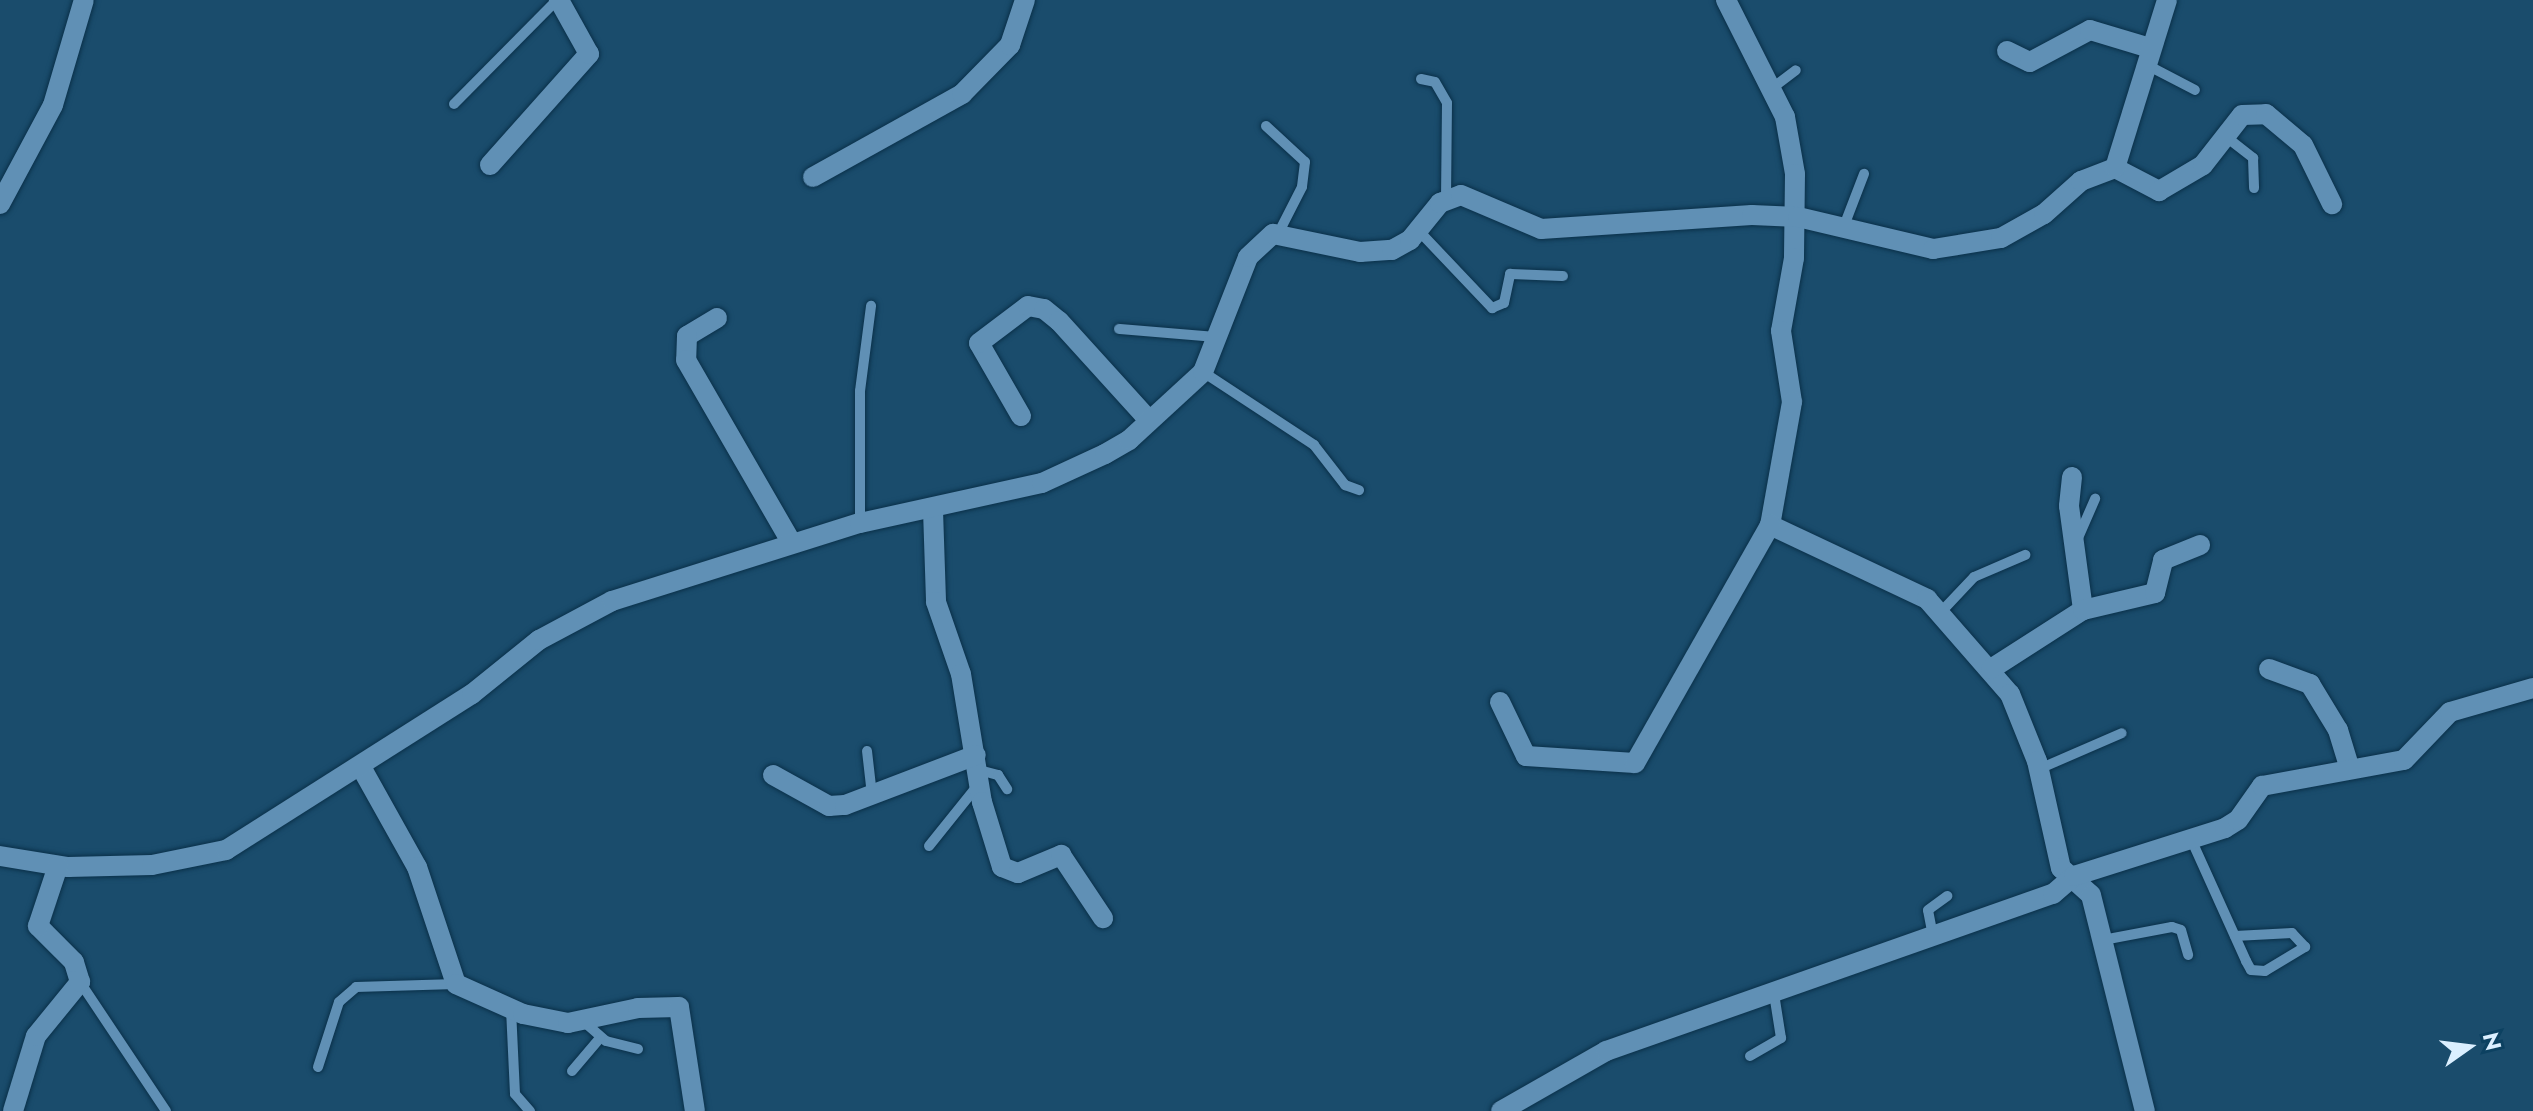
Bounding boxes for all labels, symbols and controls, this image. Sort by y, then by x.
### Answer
north arrow [2429,1007,2509,1087]
text: N [2475,1029,2510,1054]

